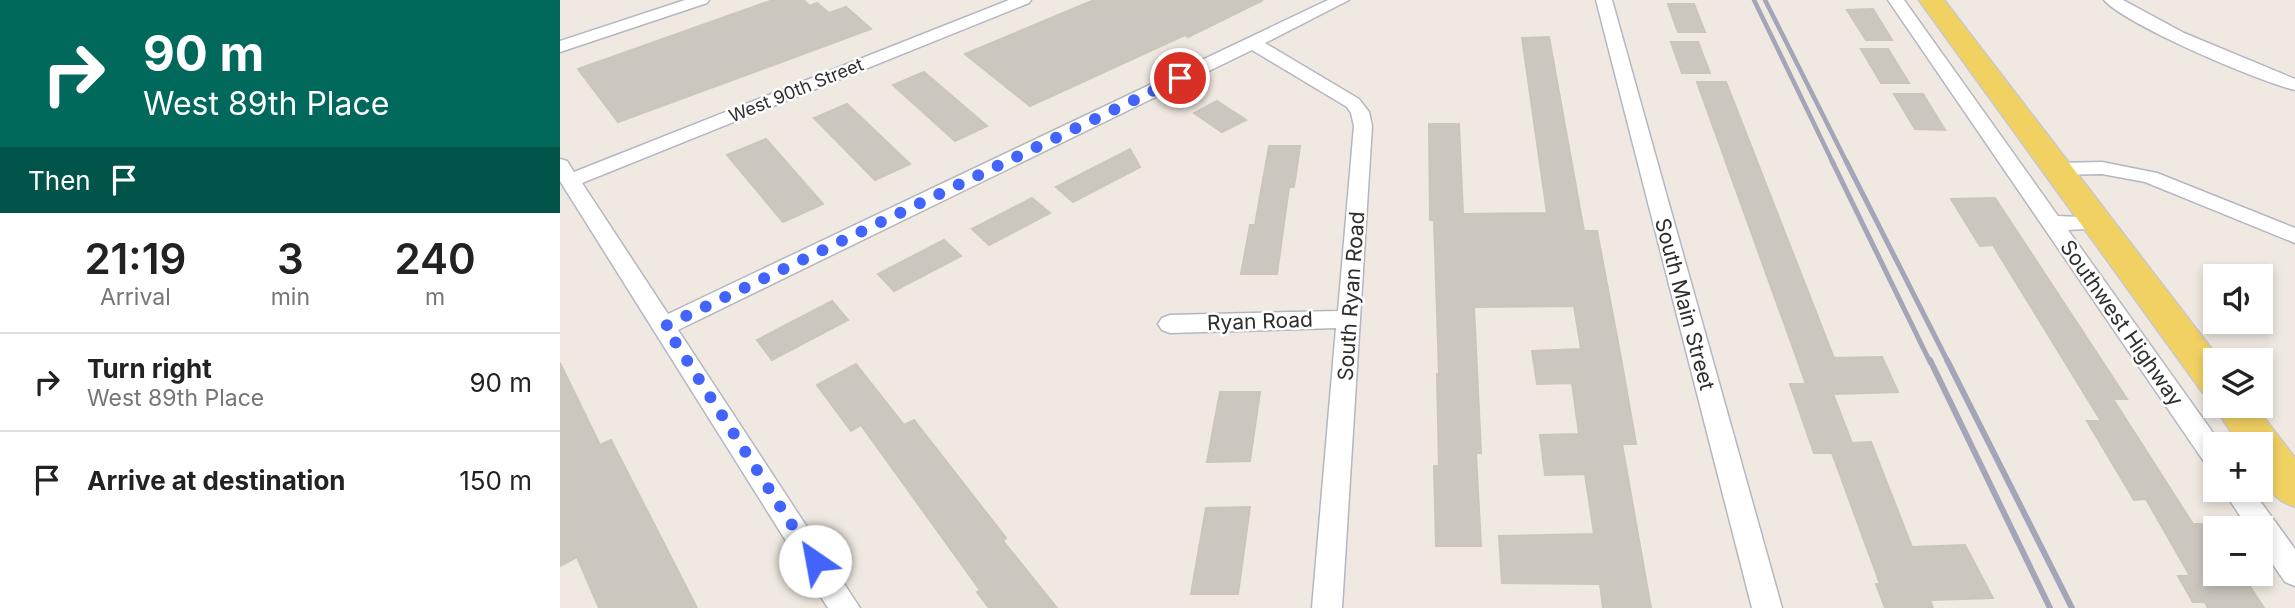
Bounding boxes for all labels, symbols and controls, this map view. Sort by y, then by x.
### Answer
text: 90 m [143,24,264,83]
icon: right [28,28,119,119]
pin [1150,48,1210,108]
street label: West 90th Street [726,53,866,127]
icon: arrive [1161,59,1199,97]
text: West 89th Place [143,84,390,123]
icon: arrive [105,161,143,199]
text: Then [28,165,91,196]
street label: South Ryan Road [1333,211,1369,381]
street label: South Main Street [1650,215,1720,393]
text: 21:19 [84,233,186,284]
text: 3 [277,233,304,284]
text: 240 [394,233,476,284]
street label: Southwest Highway [2055,235,2189,411]
map controls [2203,264,2273,586]
button: sound [2203,264,2273,334]
text: Arrival [100,283,171,311]
text: min [271,283,310,311]
text: m [425,283,445,311]
street label: Ryan Road [1207,307,1313,335]
button: layers [2203,348,2273,418]
text: Turn right [87,353,212,384]
icon: right [28,363,66,401]
text: 90 m [469,367,532,398]
text: West 89th Place [87,384,264,412]
button: + [2203,432,2273,502]
icon: arrive [28,461,66,499]
text: Arrive at destination [87,465,346,496]
text: 150 m [459,465,532,496]
button: − [2203,516,2273,586]
position arrow [778,524,852,598]

